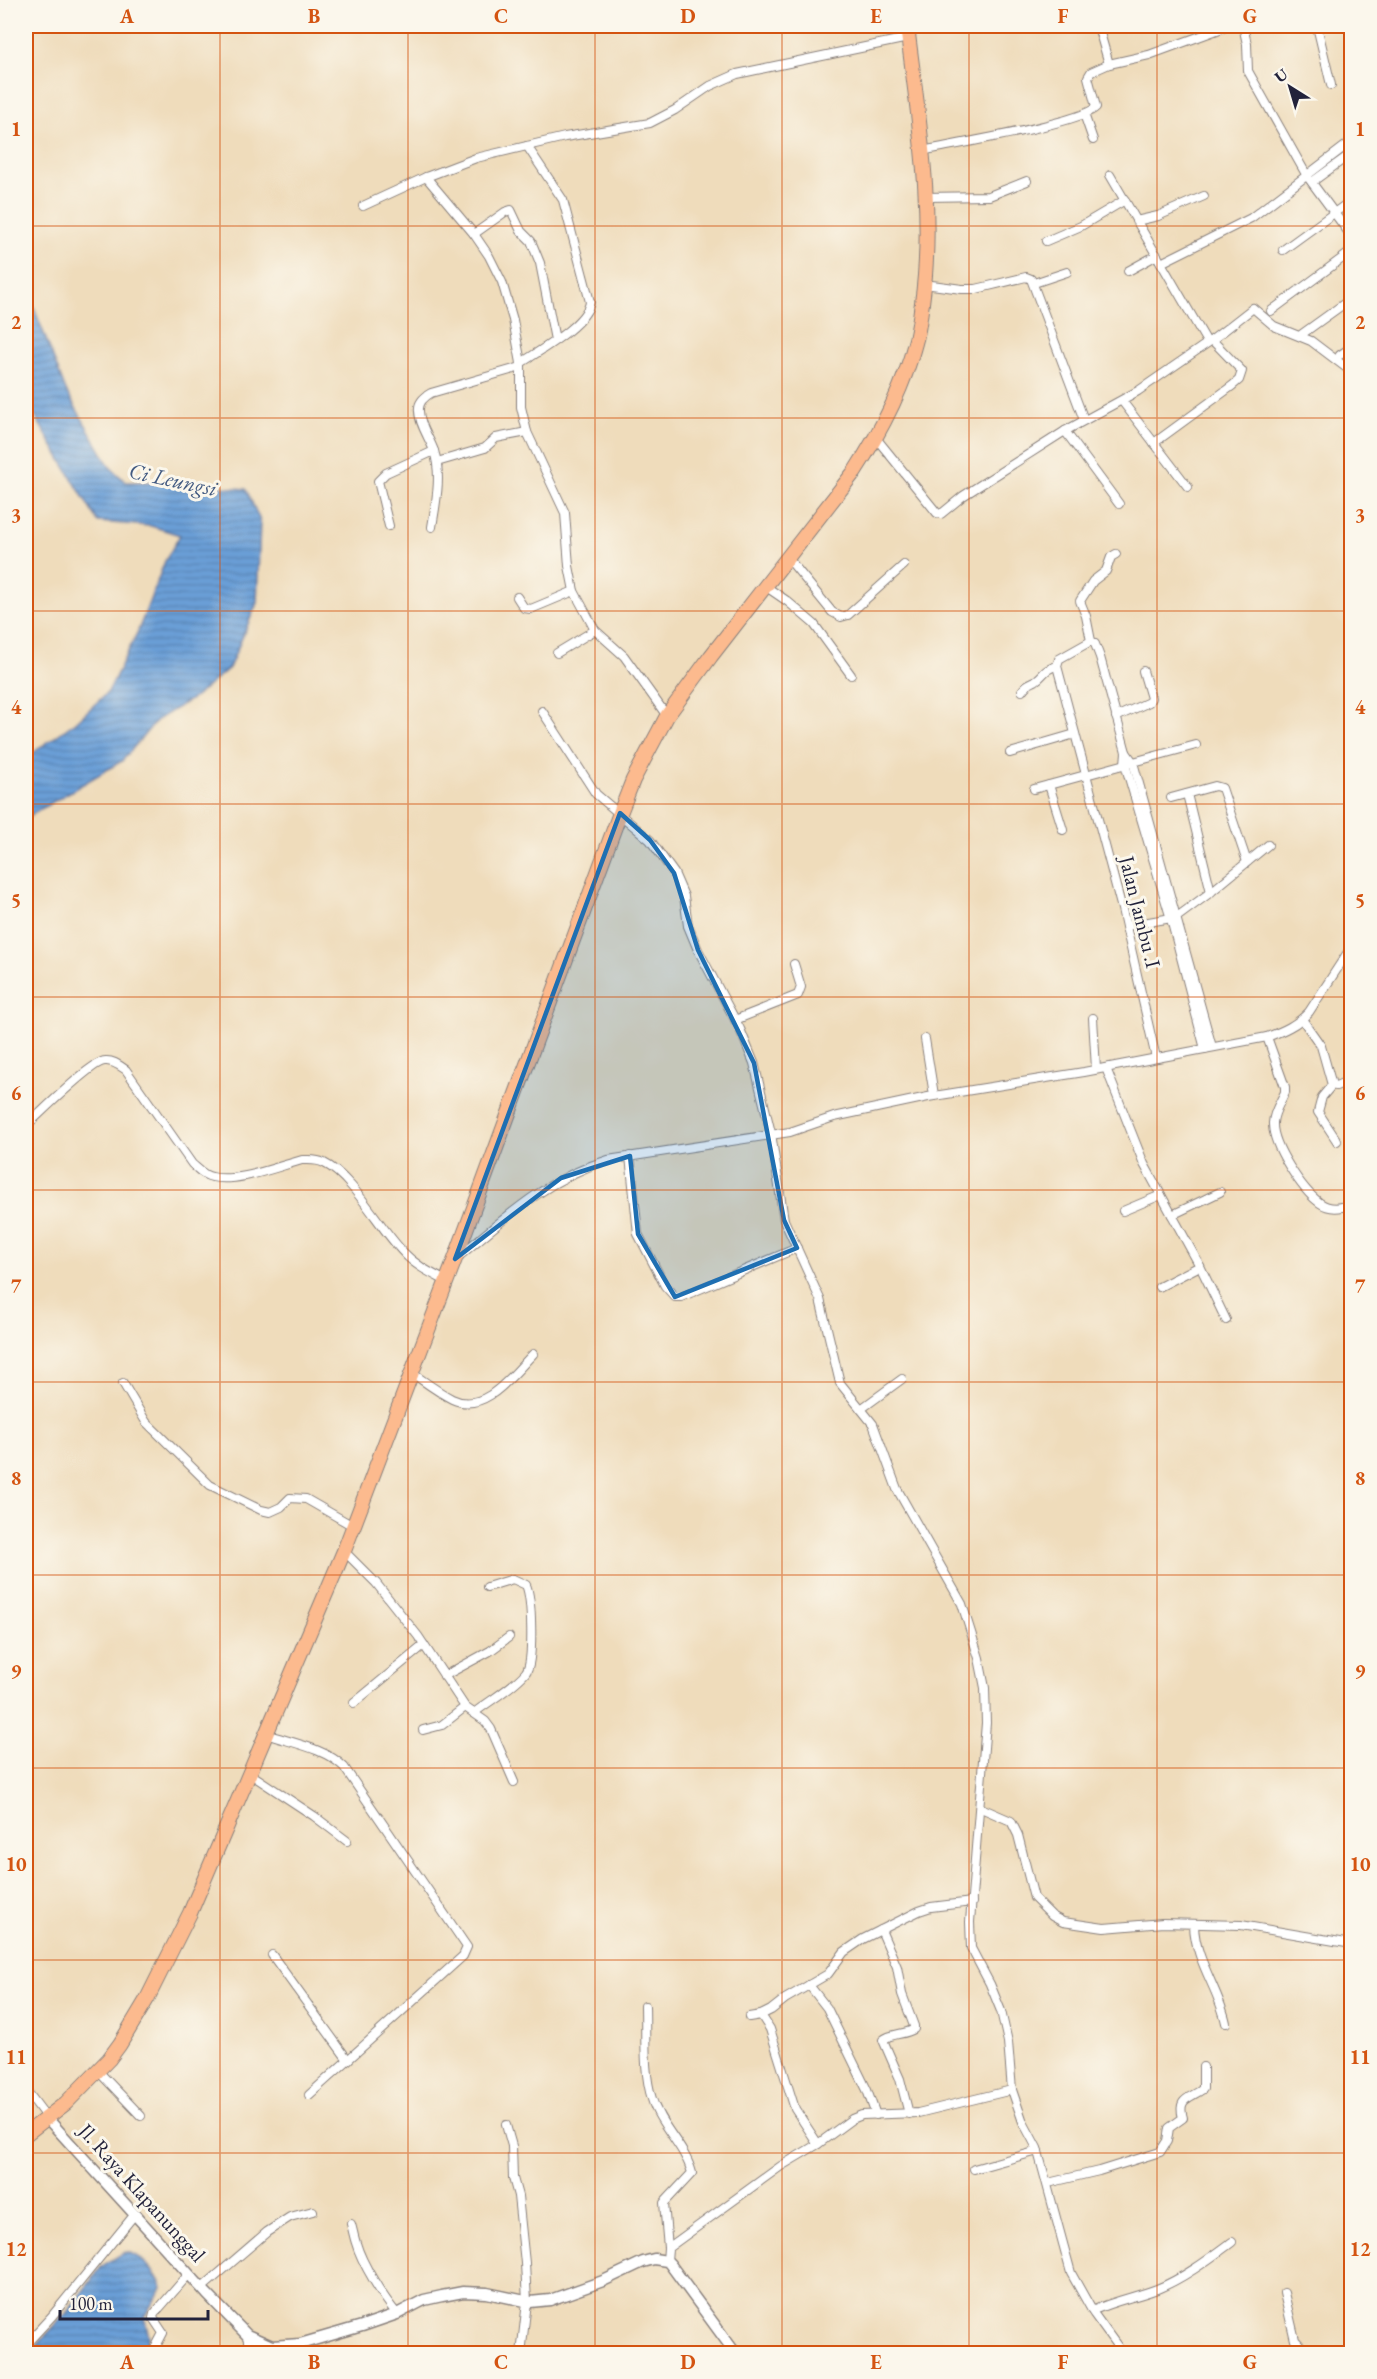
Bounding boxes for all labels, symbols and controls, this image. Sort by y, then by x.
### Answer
text: A [119,3,135,29]
text: B [308,3,320,29]
text: C [494,3,508,29]
text: D [680,3,696,29]
text: E [870,3,882,29]
text: F [1058,3,1069,29]
text: G [1243,3,1257,29]
north arrow [1260,57,1320,117]
text: U [1270,63,1292,87]
text: 1 [11,116,21,142]
text: 1 [1355,116,1365,142]
text: 2 [11,309,22,335]
text: 2 [1355,309,1366,335]
water label: Ci Leungsi [126,456,221,503]
text: 3 [11,502,21,528]
text: 3 [1355,502,1365,528]
text: 4 [11,694,22,720]
text: 4 [1355,694,1366,720]
street label: Jalan Jambu .I [1113,851,1167,971]
text: 5 [11,887,21,913]
text: 5 [1355,887,1365,913]
text: 6 [11,1080,22,1106]
text: 6 [1355,1080,1366,1106]
text: 7 [11,1273,22,1299]
text: 7 [1355,1273,1366,1299]
text: 8 [11,1465,21,1491]
text: 8 [1355,1465,1365,1491]
text: 9 [11,1658,22,1684]
text: 9 [1355,1658,1366,1684]
text: 10 [5,1851,27,1877]
text: 10 [1349,1851,1371,1877]
text: 11 [5,2044,27,2070]
text: 11 [1349,2044,1371,2070]
street label: Jl. Raya Klapanunggal [72,2116,212,2268]
text: 12 [5,2236,27,2262]
text: 12 [1349,2236,1371,2262]
scale bar [60,2283,208,2321]
text: 100 m [69,2292,113,2315]
text: A [119,2349,135,2375]
text: B [308,2349,320,2375]
text: C [494,2349,508,2375]
text: D [680,2349,696,2375]
text: E [870,2349,882,2375]
text: F [1058,2349,1069,2375]
text: G [1243,2349,1257,2375]

